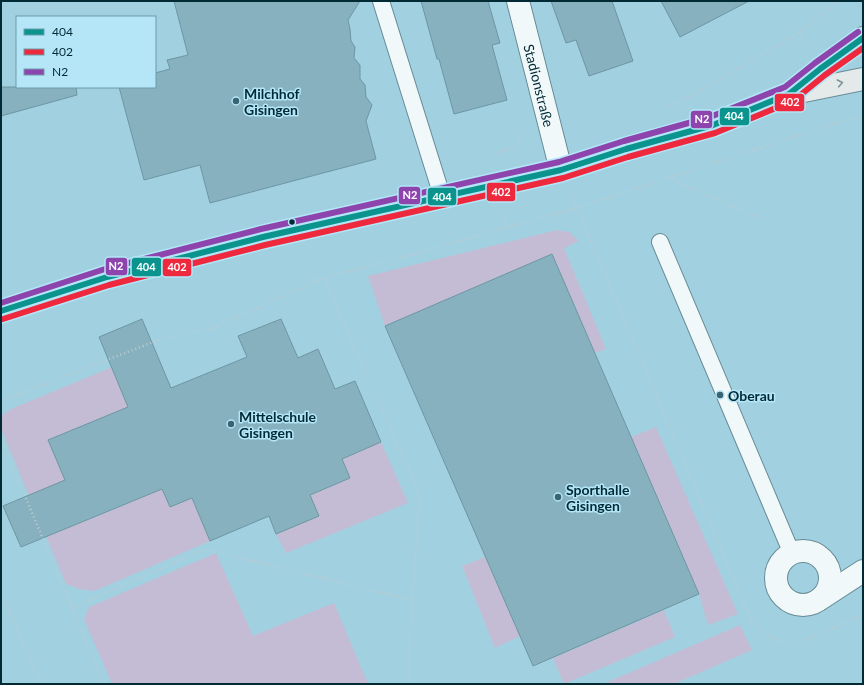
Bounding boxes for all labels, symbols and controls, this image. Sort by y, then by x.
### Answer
legend [16,16,156,88]
text: 404 [52,24,73,39]
street label: Stadionstraße [521,42,558,129]
text: 402 [52,44,73,59]
text: N2 [52,64,68,79]
one-way arrow [837,80,843,88]
place label: Milchhof Gisingen [244,85,300,118]
line badge: 402 [774,93,805,112]
text: 402 [780,95,800,108]
marker: Milchhof Gisingen [231,96,241,106]
line badge: 404 [719,107,750,126]
text: 404 [724,109,744,122]
line badge: N2 [690,110,713,129]
text: N2 [695,112,709,125]
line badge: 402 [486,182,516,202]
text: 402 [491,185,511,198]
line badge: N2 [398,186,421,205]
line badge: 404 [427,187,457,206]
text: N2 [403,188,417,201]
text: 404 [432,190,452,203]
unlabelled marker [287,217,297,227]
line badge: N2 [105,257,128,276]
line badge: 404 [131,257,162,277]
line badge: 402 [162,258,192,277]
text: N2 [109,259,123,272]
text: 404 [136,260,156,273]
text: 402 [167,260,187,273]
place label: Oberau [728,387,775,404]
marker: Oberau [715,390,725,400]
place label: Mittelschule Gisingen [239,408,317,441]
marker: Mittelschule Gisingen [226,419,236,429]
place label: Sporthalle Gisingen [566,481,630,514]
marker: Sporthalle Gisingen [553,492,563,502]

